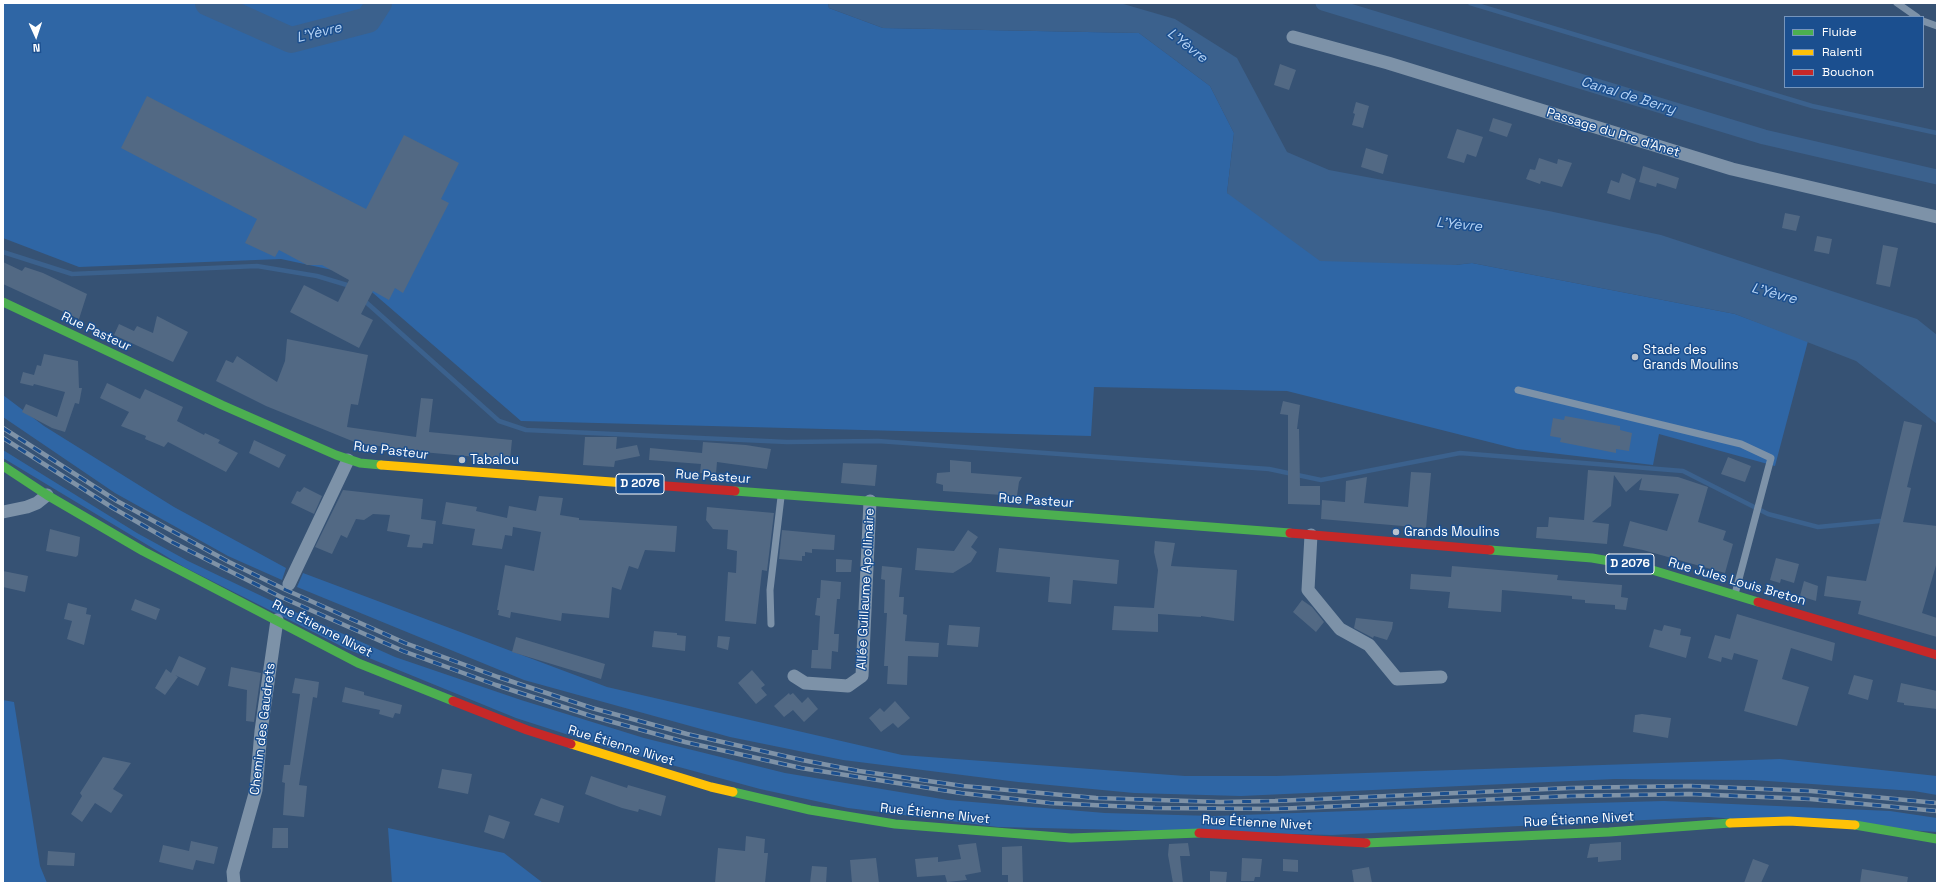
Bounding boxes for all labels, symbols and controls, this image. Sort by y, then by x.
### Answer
north arrow [16,16,56,56]
legend [1784,16,1924,88]
water label: L'Yèvre [295,19,343,47]
text: Fluide [1822,24,1857,40]
water label: L'Yèvre [1164,25,1210,67]
text: N [33,41,41,55]
text: Ralenti [1822,44,1862,60]
text: Bouchon [1822,64,1874,80]
water label: Canal de Berry [1579,74,1677,118]
street label: Passage du Pre d’Anet [1544,105,1682,161]
water label: L'Yèvre [1435,214,1483,236]
water label: L'Yèvre [1750,280,1798,308]
street label: Rue Pasteur [59,309,133,355]
place label: Stade des Grands Moulins [1643,342,1739,373]
marker: Stade des Grands Moulins [1630,352,1640,362]
street label: Rue Pasteur [353,439,429,463]
place label: Tabalou [470,452,519,468]
marker: Tabalou [457,455,467,465]
street label: Rue Pasteur [675,467,751,487]
road number: D 2076 [616,474,664,494]
street label: Rue Pasteur [998,491,1074,511]
street label: Allée Guillaume Apollinaire [854,508,878,670]
place label: Grands Moulins [1404,524,1500,540]
marker: Grands Moulins [1391,527,1401,537]
road number: D 2076 [1606,554,1654,574]
street label: Rue Jules Louis Breton [1666,555,1808,609]
street label: Rue Étienne Nivet [269,597,375,661]
street label: Chemin des Gaudrets [247,662,279,796]
street label: Rue Étienne Nivet [566,722,676,770]
street label: Rue Étienne Nivet [879,800,991,828]
street label: Rue Étienne Nivet [1524,809,1634,831]
street label: Rue Étienne Nivet [1202,812,1312,834]

